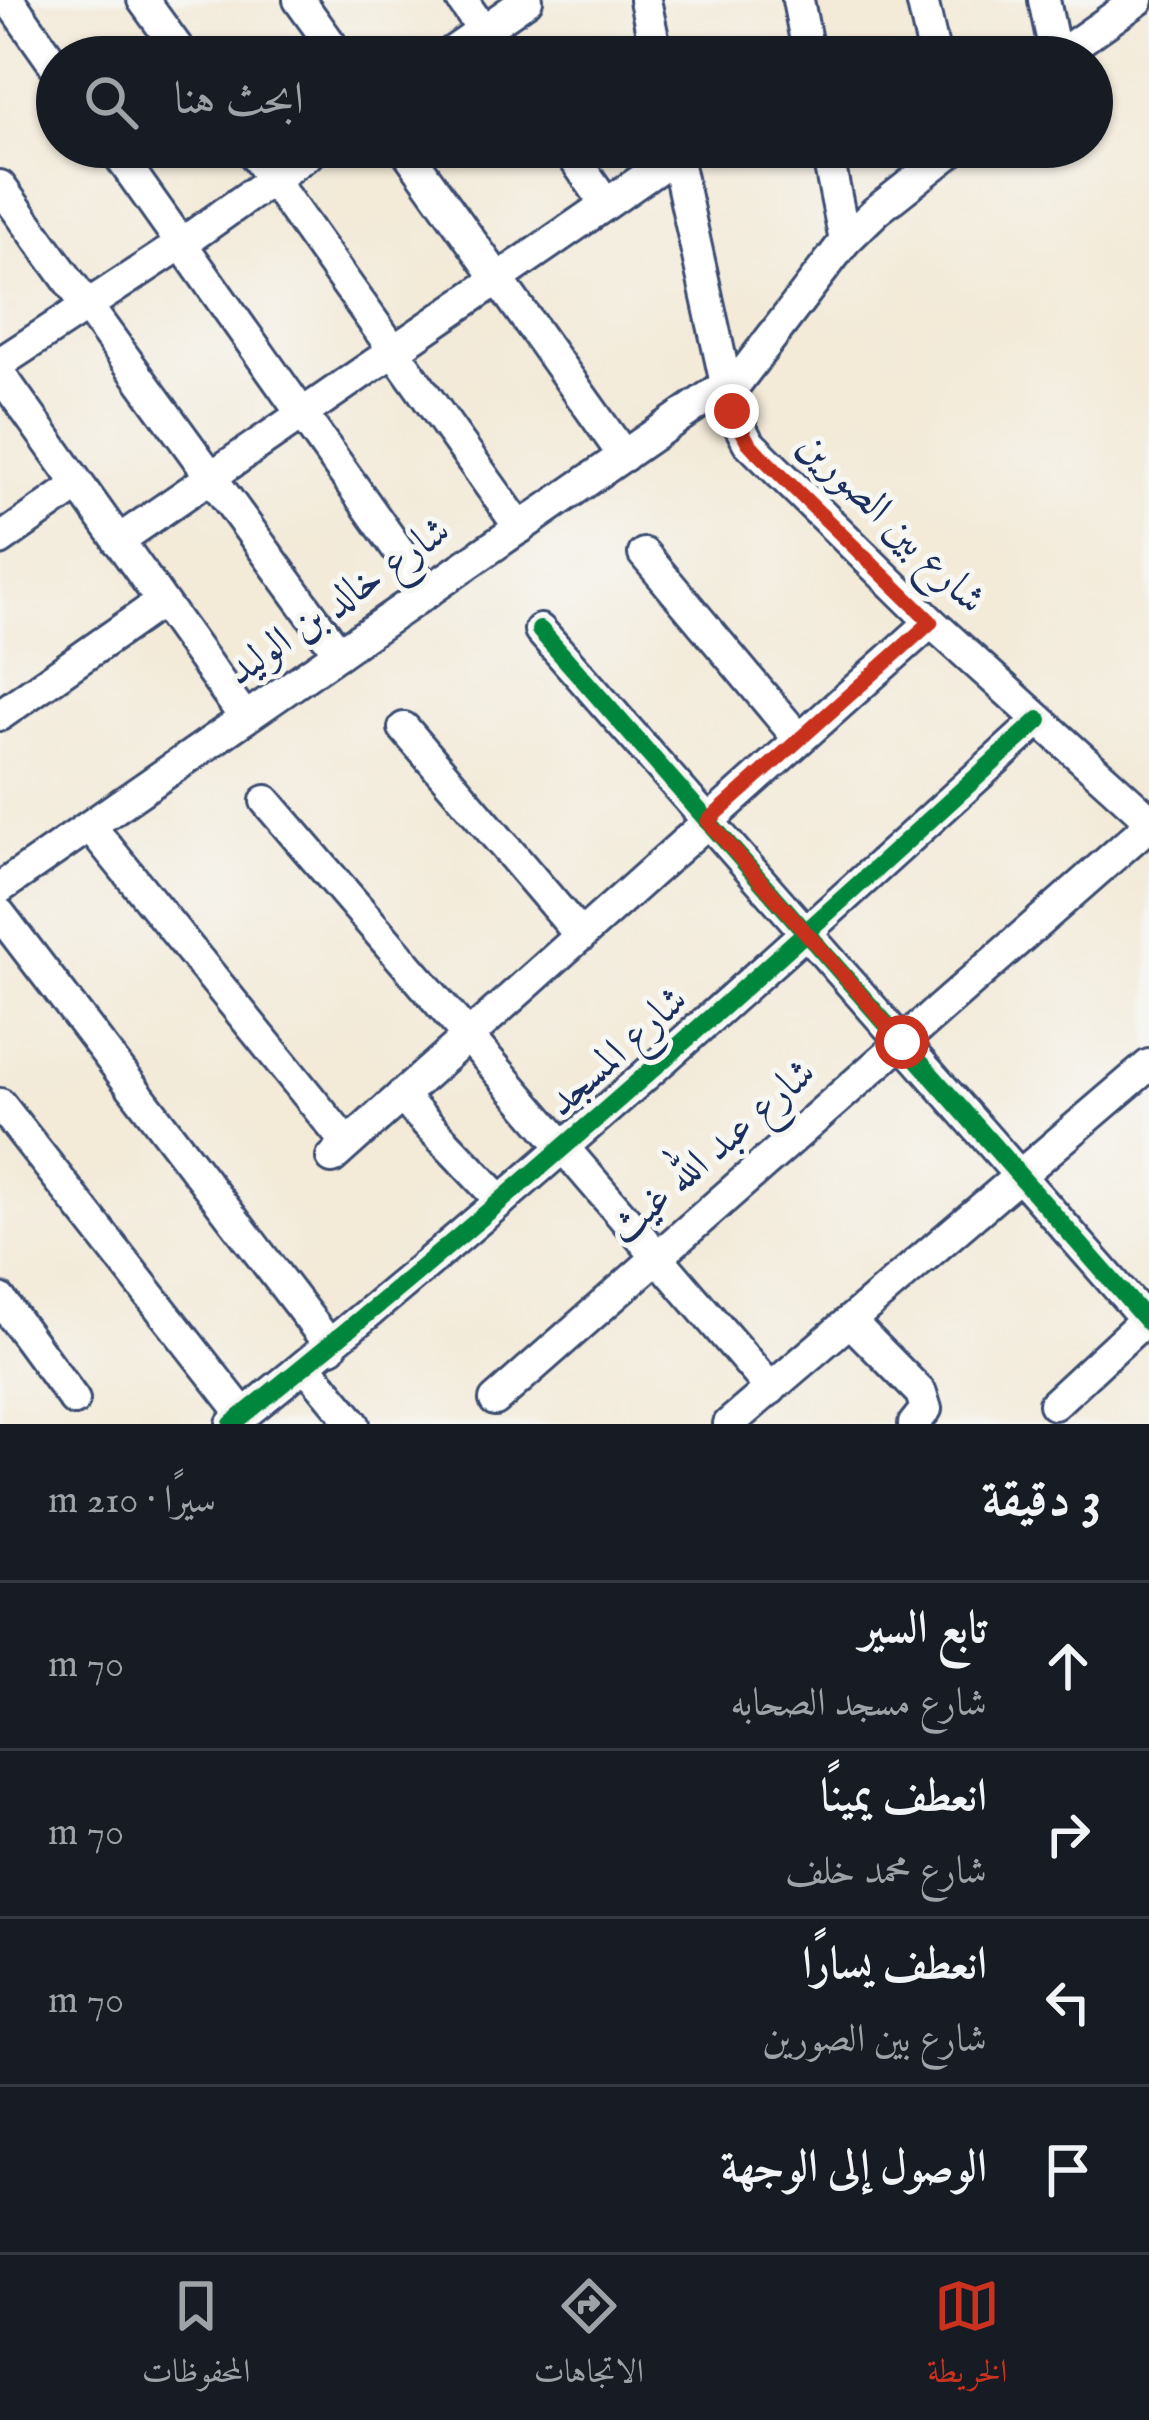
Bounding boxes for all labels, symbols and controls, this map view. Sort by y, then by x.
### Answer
search box [36,36,1113,168]
icon: search [78,69,144,135]
text: ابحث هنا [174,72,304,129]
route end [705,384,759,438]
street label: شارع بين الصورين [781,420,997,631]
street label: شارع خالد بن الوليد [217,505,465,704]
street label: شارع المسجد [536,975,704,1134]
route start [875,1015,929,1069]
street label: شارع عبد الله غيث [592,1041,832,1261]
text: 3 دقيقة [982,1469,1101,1534]
text: سيرًا · 210 m [48,1477,216,1526]
text: تابع السير [860,1601,987,1658]
icon: ahead [1035,1633,1101,1699]
text: 70 m [48,1641,124,1690]
text: شارع مسجد الصحابه [730,1680,987,1729]
text: انعطف يمينًا [820,1769,987,1826]
icon: right [1035,1801,1101,1867]
text: 70 m [48,1809,124,1858]
text: شارع محمد خلف [785,1848,987,1897]
text: انعطف يسارًا [802,1937,987,1994]
icon: left [1035,1969,1101,2035]
text: 70 m [48,1977,124,2026]
text: شارع بين الصورين [762,2016,987,2065]
icon: arrive [1035,2137,1101,2203]
text: الوصول إلى الوجهة [721,2140,987,2197]
tab: المحفوظات [142,2273,250,2403]
tab: الاتجاهات [534,2273,644,2403]
tab: الخريطة [927,2273,1007,2403]

